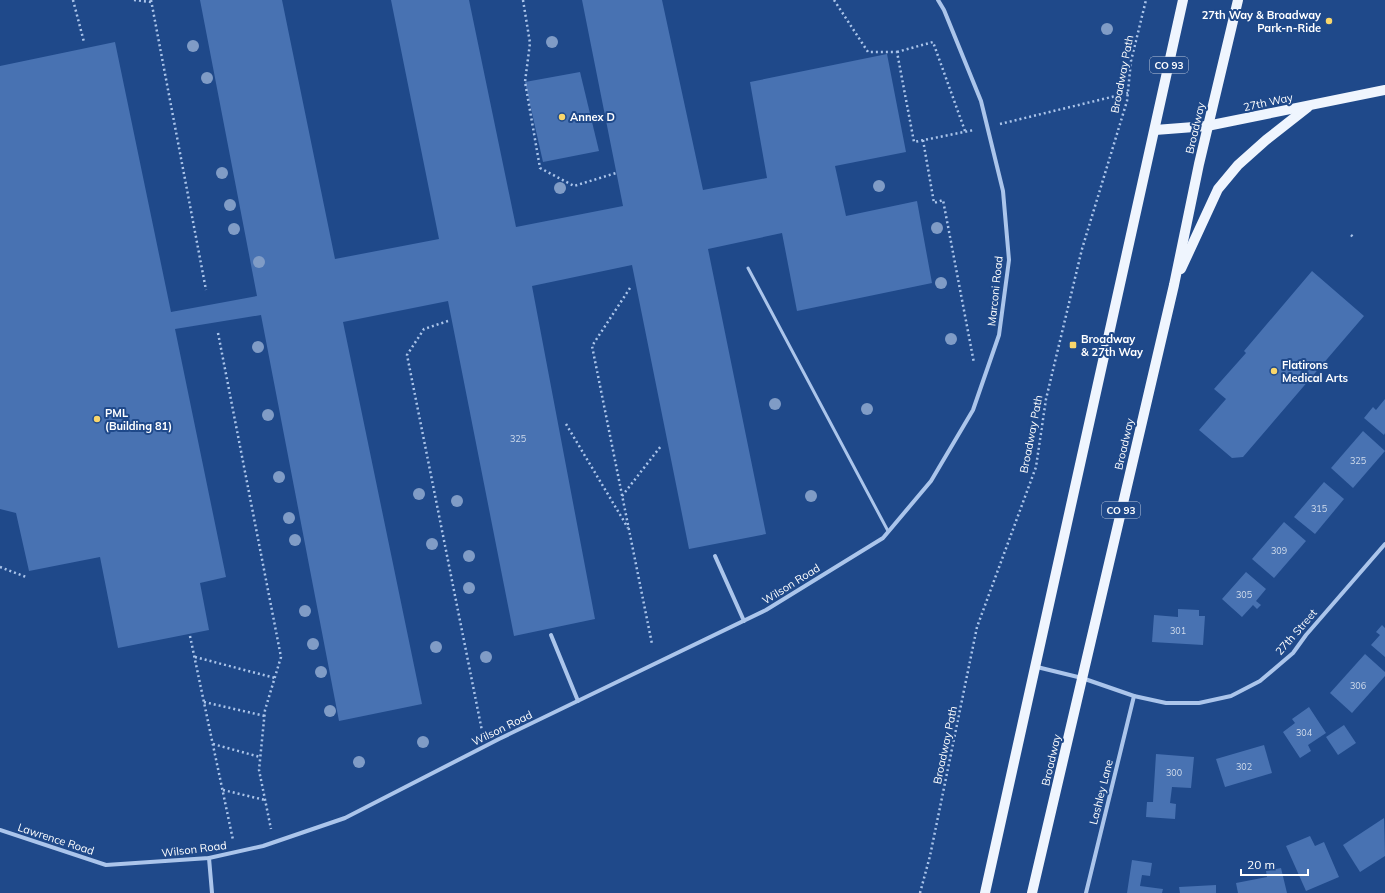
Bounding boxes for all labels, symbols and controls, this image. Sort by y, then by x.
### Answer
place label: 27th Way & Broadway Park-n-Ride [1202,8,1321,35]
marker: 27th Way & Broadway Park-n-Ride [1324,16,1334,26]
street label: Broadway Path [1108,34,1136,114]
road number: CO 93 [1150,57,1188,73]
street label: 27th Way [1242,90,1294,114]
street label: Broadway [1182,101,1208,155]
place label: Annex D [570,110,615,124]
marker: Annex D [557,112,567,122]
street label: Marconi Road [984,255,1006,327]
place label: Broadway & 27th Way [1081,332,1143,359]
marker: Broadway & 27th Way [1068,340,1078,350]
place label: Flatirons Medical Arts [1282,358,1349,385]
marker: Flatirons Medical Arts [1269,366,1279,376]
street label: Broadway Path [1017,394,1045,474]
place label: PML (Building 81) [105,406,172,433]
marker: PML (Building 81) [92,414,102,424]
street label: Broadway [1111,417,1137,471]
house number: 325 [510,433,527,444]
house number: 325 [1350,455,1367,466]
road number: CO 93 [1102,502,1140,518]
house number: 315 [1311,503,1328,514]
house number: 309 [1271,545,1287,556]
street label: Wilson Road [760,561,822,607]
house number: 305 [1236,589,1253,600]
street label: 27th Street [1272,606,1320,658]
house number: 301 [1170,625,1186,636]
house number: 306 [1350,680,1366,691]
street label: Broadway Path [930,705,960,785]
street label: Wilson Road [469,707,535,749]
house number: 304 [1296,727,1313,738]
street label: Broadway [1038,733,1064,787]
street label: Lashley Lane [1086,758,1116,826]
house number: 302 [1236,761,1252,772]
house number: 300 [1166,767,1182,778]
street label: Lawrence Road [16,820,96,858]
street label: Wilson Road [161,838,227,860]
scale bar [1241,851,1308,877]
text: 20 m [1247,857,1275,872]

